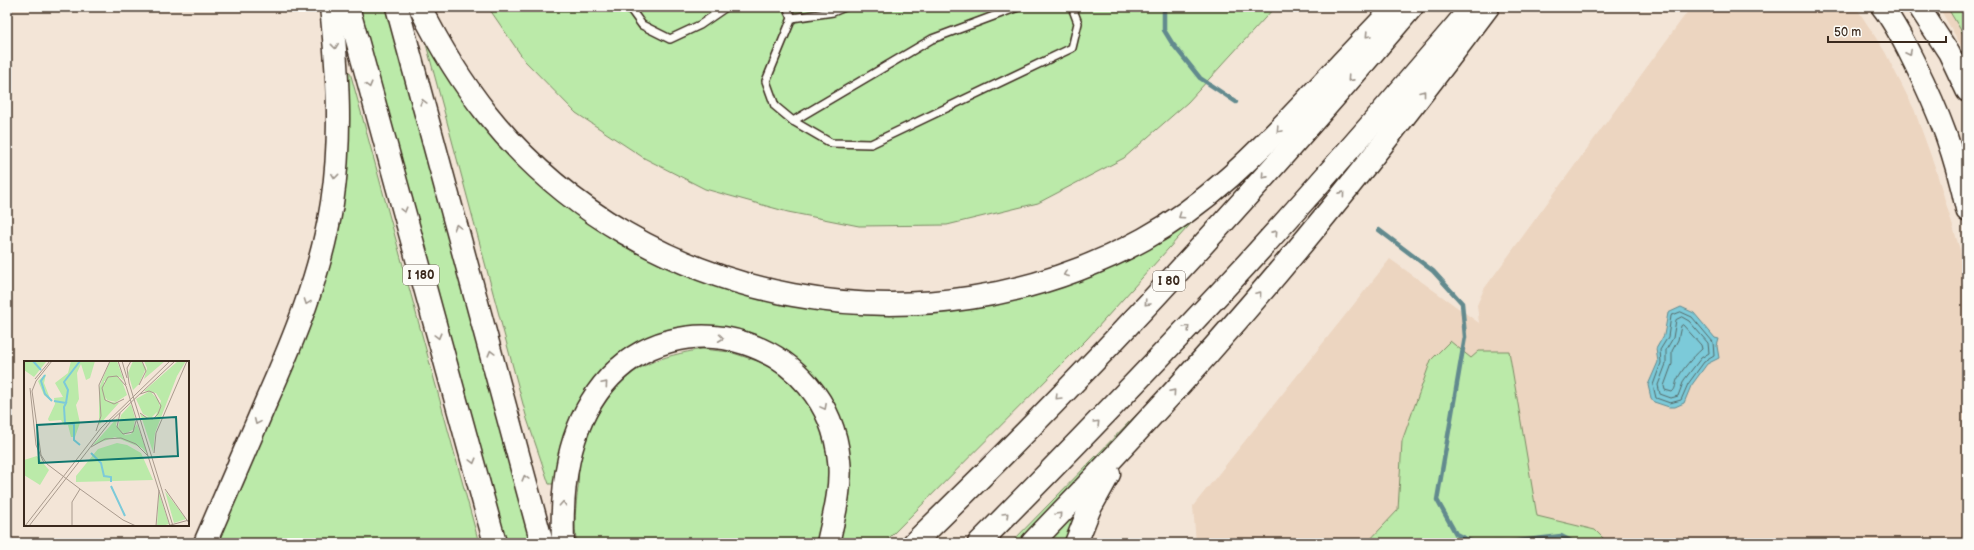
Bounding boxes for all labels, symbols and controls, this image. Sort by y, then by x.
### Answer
scale bar [1828,18,1946,44]
text: 50 m [1834,25,1861,40]
one-way arrow [1365,30,1373,38]
one-way arrow [330,43,339,49]
one-way arrow [1904,48,1912,56]
one-way arrow [1347,74,1355,82]
one-way arrow [364,81,373,88]
one-way arrow [1419,90,1426,97]
one-way arrow [419,99,428,106]
one-way arrow [1276,125,1283,133]
one-way arrow [331,172,340,179]
one-way arrow [1261,172,1268,179]
one-way arrow [1338,192,1345,199]
one-way arrow [399,207,408,214]
one-way arrow [1178,211,1185,218]
one-way arrow [453,224,462,231]
one-way arrow [1270,230,1277,237]
road number: I 180 [403,265,439,285]
one-way arrow [1062,270,1069,278]
road number: I 80 [1153,271,1185,291]
one-way arrow [1254,292,1261,299]
one-way arrow [1145,298,1152,306]
one-way arrow [303,299,312,306]
one-way arrow [1182,326,1189,333]
one-way arrow [433,332,442,339]
one-way arrow [718,333,724,342]
one-way arrow [487,350,496,357]
inset map [24,361,189,526]
one-way arrow [600,381,607,388]
one-way arrow [1168,389,1176,397]
one-way arrow [1056,393,1063,400]
one-way arrow [819,403,827,411]
one-way arrow [254,418,262,426]
one-way arrow [1092,420,1100,428]
one-way arrow [468,457,477,464]
one-way arrow [521,475,530,482]
one-way arrow [558,501,567,507]
one-way arrow [1001,512,1009,520]
one-way arrow [1054,512,1062,520]

